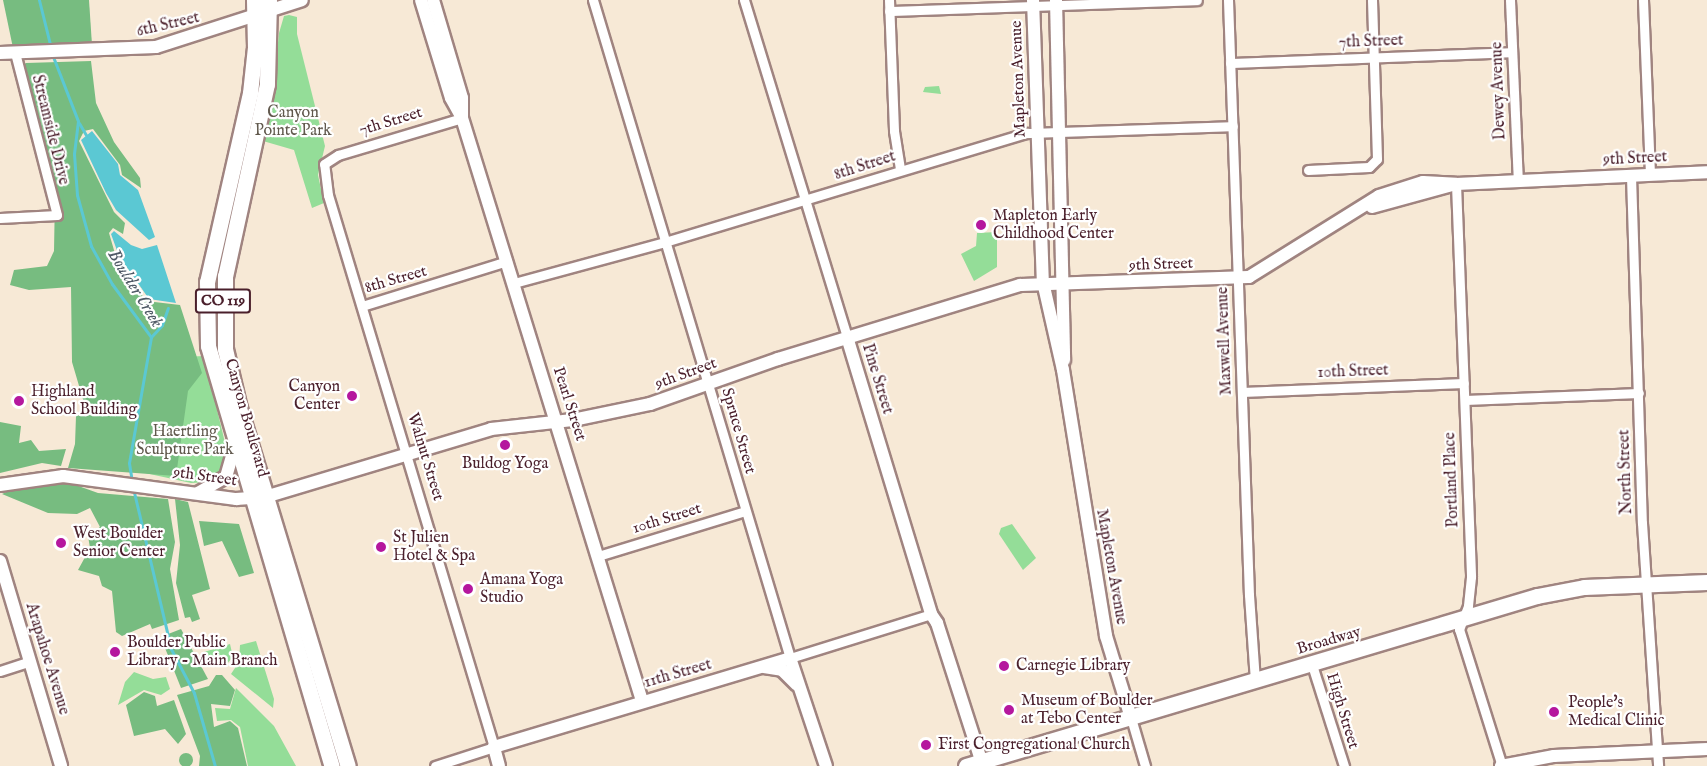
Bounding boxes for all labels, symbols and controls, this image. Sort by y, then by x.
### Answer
street label: 6th Street [135,8,201,42]
street label: Mapleton Avenue [1007,20,1031,138]
street label: 7th Street [1338,31,1404,53]
street label: Dewey Avenue [1488,42,1510,140]
street label: Streamside Drive [27,73,73,187]
park label: Canyon Pointe Park [254,103,332,141]
street label: 7th Street [357,103,425,141]
street label: 8th Street [832,147,898,185]
street label: 9th Street [1602,148,1668,170]
place label: Mapleton Early Childhood Center [993,206,1114,244]
marker: Mapleton Early Childhood Center [974,218,988,232]
water label: Boulder Creek [101,246,167,332]
street label: 9th Street [1129,254,1193,276]
street label: 8th Street [363,262,429,298]
street label: Maxwell Avenue [1214,286,1236,396]
road number: CO 119 [194,289,252,313]
street label: Pine Street [857,341,897,417]
street label: 9th Street [653,354,719,394]
street label: Canyon Boulevard [220,357,272,479]
street label: 10th Street [1317,361,1389,383]
street label: Pearl Street [548,365,590,443]
place label: Canyon Center [289,377,340,415]
place label: Highland School Building [31,382,137,420]
street label: Spruce Street [717,386,759,476]
marker: Canyon Center [345,389,359,403]
marker: Highland School Building [12,394,26,408]
street label: Walnut Street [403,411,447,503]
park label: Haertling Sculpture Park [136,422,234,460]
street label: North Street [1615,429,1637,515]
street label: Portland Place [1441,432,1463,528]
marker: Buldog Yoga [498,438,512,452]
place label: Buldog Yoga [462,454,548,474]
street label: 9th Street [172,463,238,491]
street label: 10th Street [630,499,704,539]
street label: Mapleton Avenue [1091,508,1131,626]
place label: West Boulder Senior Center [73,524,165,562]
place label: St Julien Hotel & Spa [393,528,475,566]
marker: West Boulder Senior Center [54,536,68,550]
marker: St Julien Hotel & Spa [374,540,388,554]
place label: Amana Yoga Studio [480,570,563,608]
marker: Amana Yoga Studio [461,582,475,596]
street label: Arapahoe Avenue [21,601,73,717]
street label: Broadway [1295,623,1363,659]
place label: Boulder Public Library - Main Branch [127,633,278,671]
marker: Boulder Public Library - Main Branch [108,645,122,659]
street label: 11th Street [642,655,714,693]
place label: Carnegie Library [1016,656,1130,676]
marker: Carnegie Library [997,659,1011,673]
street label: High Street [1321,671,1363,751]
place label: Museum of Boulder at Tebo Center [1021,691,1153,729]
place label: People's Medical Clinic [1568,693,1664,731]
marker: Museum of Boulder at Tebo Center [1002,703,1016,717]
marker: People's Medical Clinic [1545,703,1563,721]
place label: First Congregational Church [938,735,1130,755]
marker: First Congregational Church [919,738,933,752]

